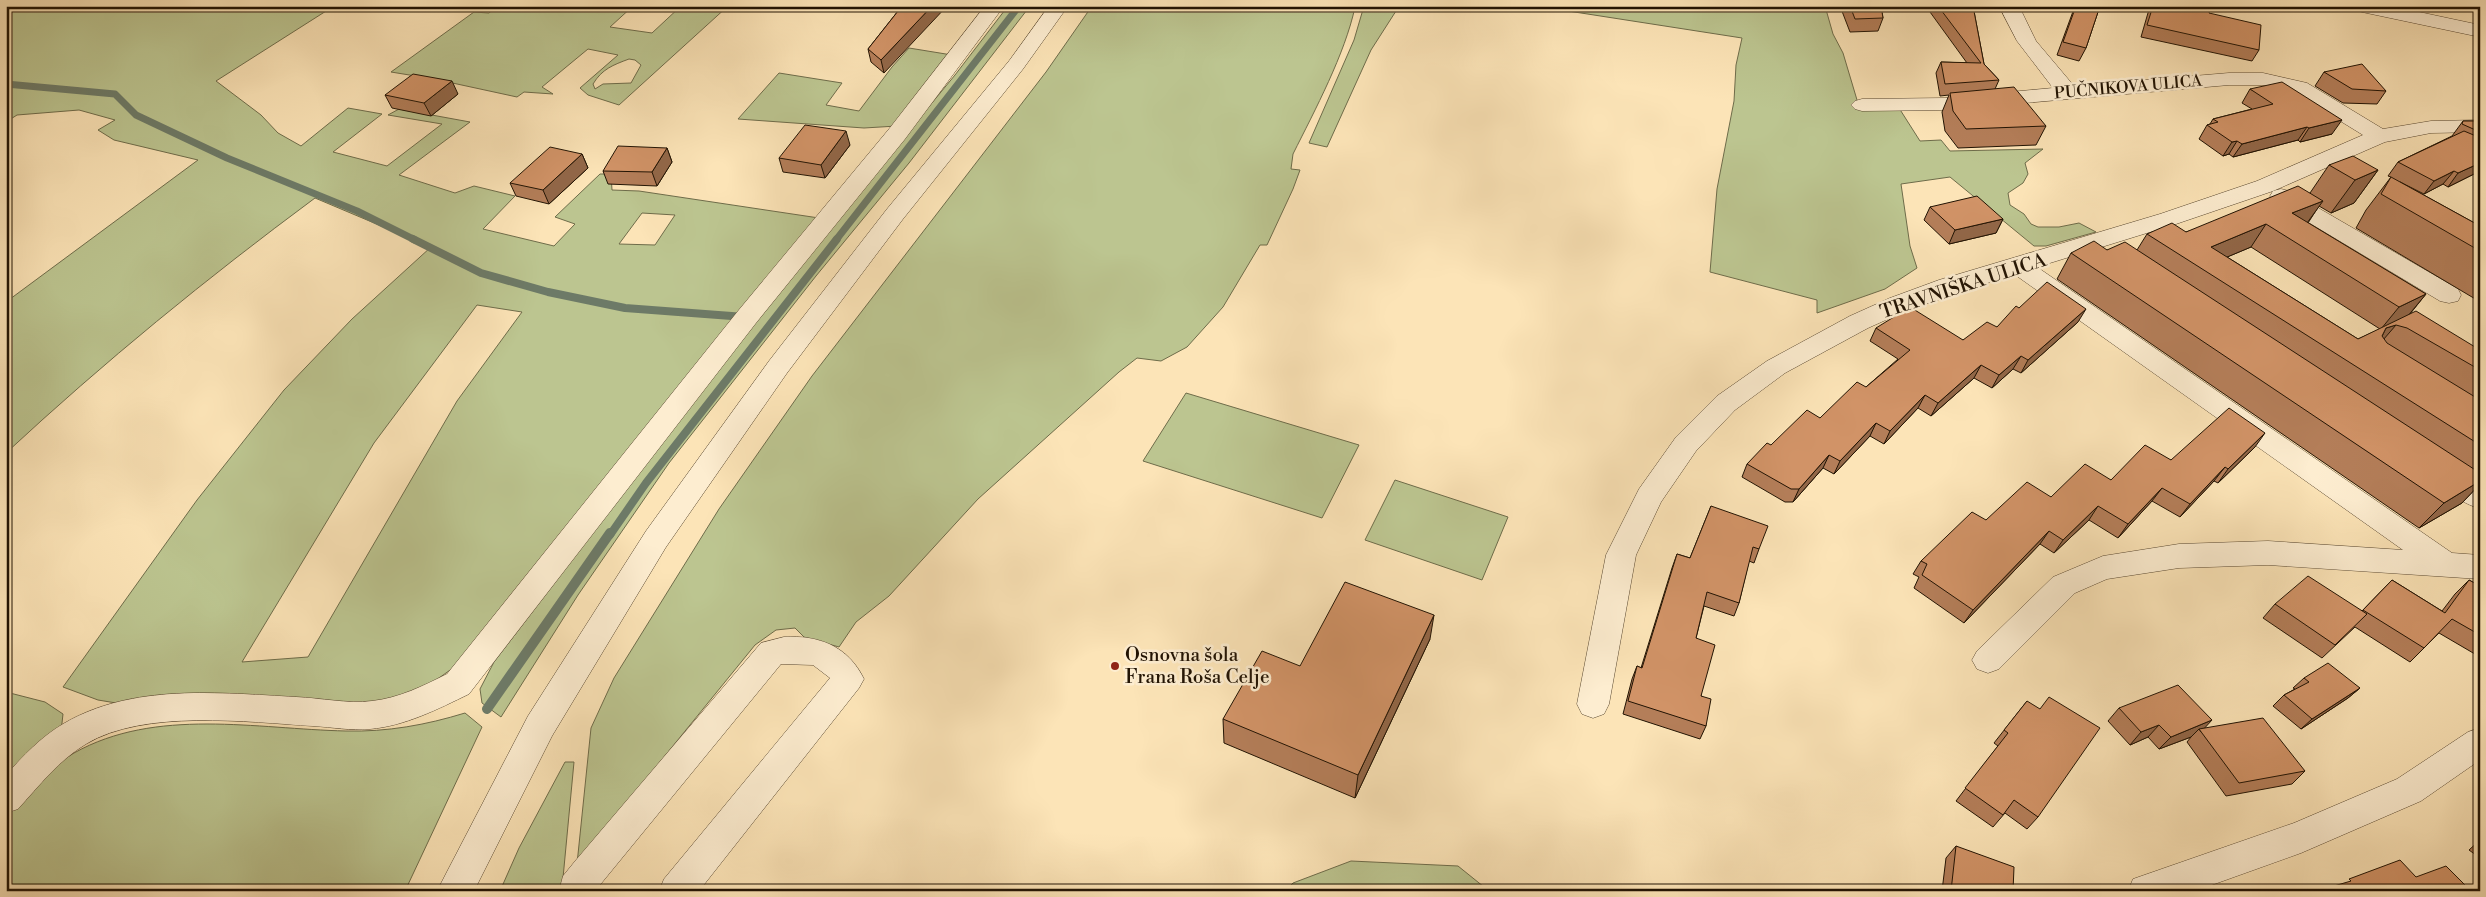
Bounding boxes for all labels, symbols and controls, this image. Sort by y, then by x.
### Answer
street label: PUČNIKOVA ULICA [2053,68,2204,103]
street label: TRAVNIŠKA ULICA [1877,247,2050,324]
place label: Osnovna šola Frana Roša Celje [1125,643,1270,689]
marker: Osnovna šola Frana Roša Celje [1109,660,1121,672]

